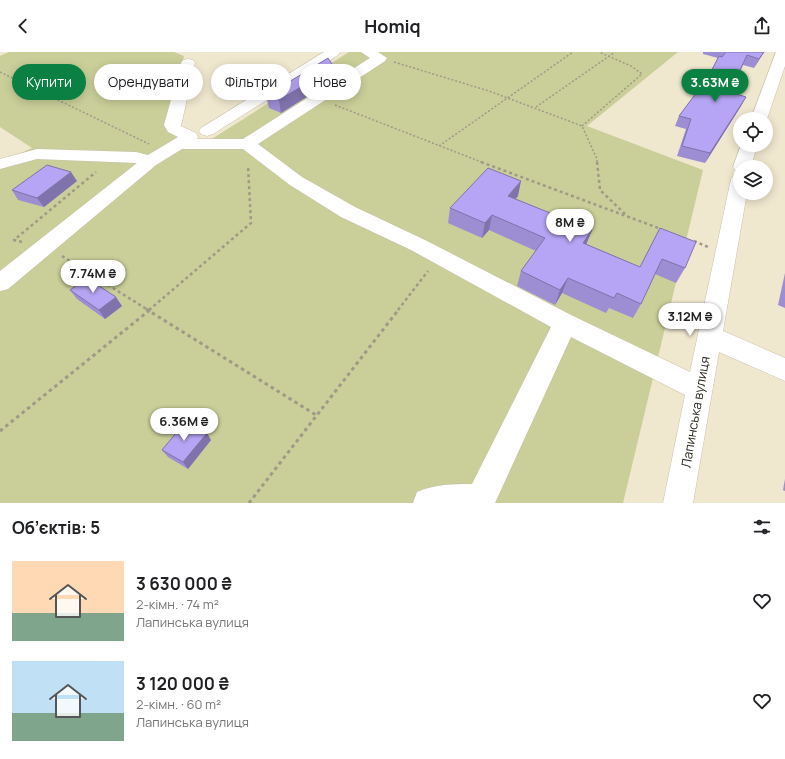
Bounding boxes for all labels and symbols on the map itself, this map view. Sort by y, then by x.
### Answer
pin: 3.63M ₴ [678,69,752,103]
pin: 8M ₴ [546,209,594,243]
pin: 7.74M ₴ [56,260,130,294]
pin: 3.12M ₴ [653,303,727,337]
street label: Лапинська вулиця [676,355,714,469]
pin: 6.36M ₴ [147,408,221,442]

